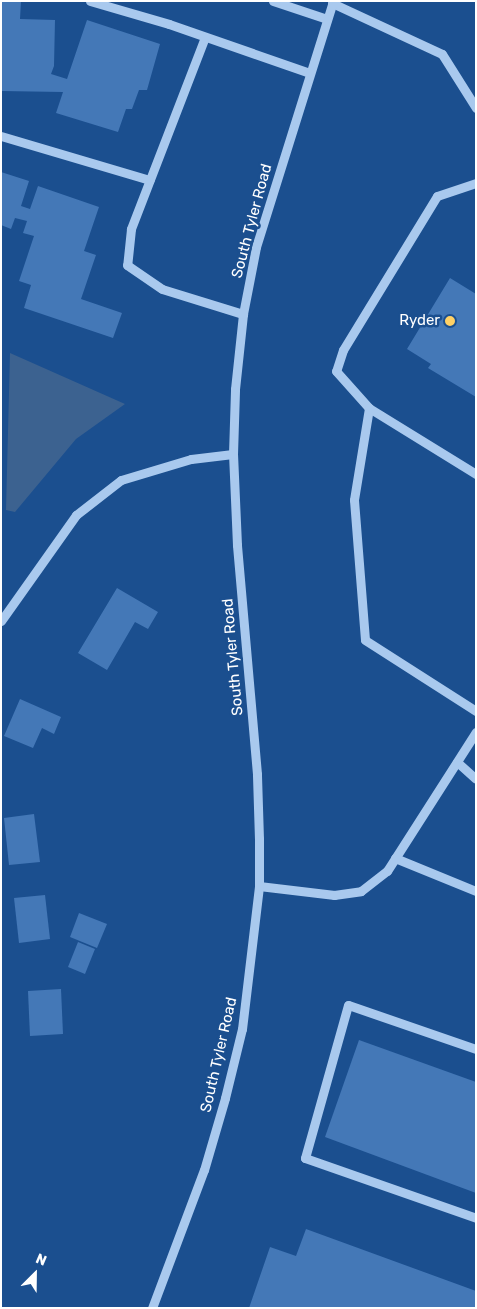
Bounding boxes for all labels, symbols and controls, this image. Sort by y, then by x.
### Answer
street label: South Tyler Road [228,162,276,280]
place label: Ryder [399,312,440,330]
marker: Ryder [444,315,456,327]
street label: South Tyler Road [219,597,247,717]
street label: South Tyler Road [197,995,241,1115]
north arrow [10,1249,60,1299]
text: N [33,1250,49,1270]

